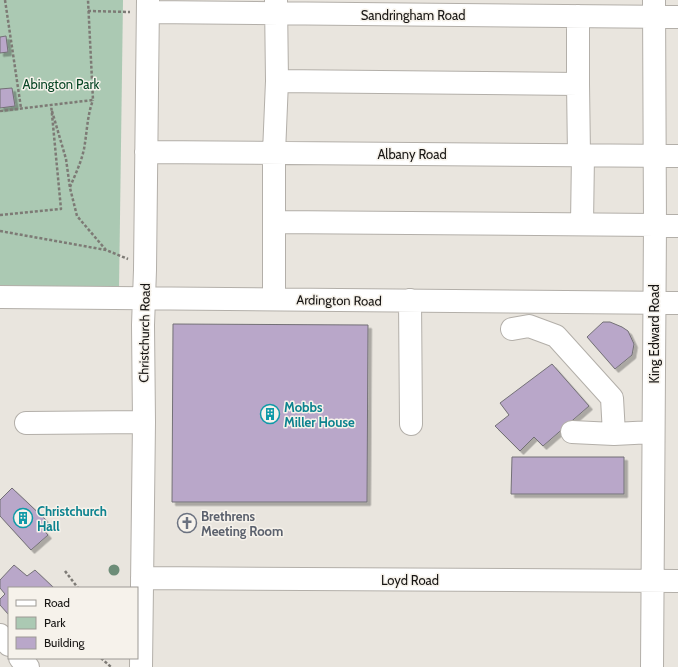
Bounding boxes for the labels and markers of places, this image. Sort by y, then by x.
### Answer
place label: Mobbs Miller House [284,399,355,430]
building icon: Mobbs Miller House [259,403,281,425]
place label: Christchurch Hall [37,503,107,534]
building icon: Christchurch Hall [12,507,34,529]
place label: Brethrens Meeting Room [201,508,283,539]
church icon: Brethrens Meeting Room [176,512,198,534]

